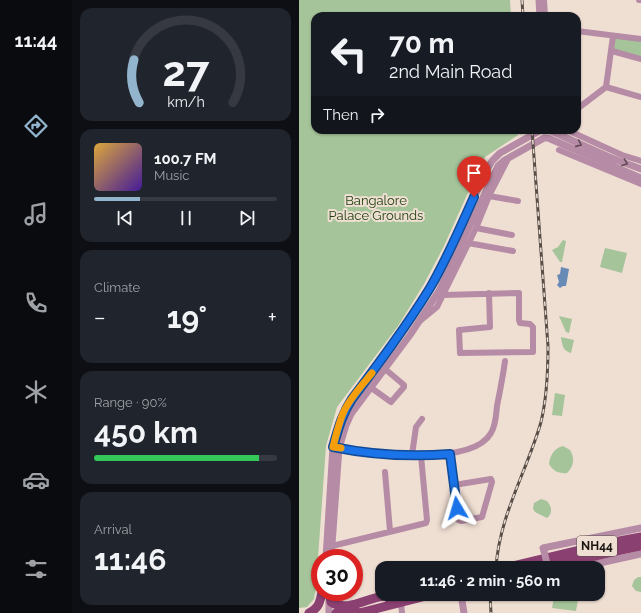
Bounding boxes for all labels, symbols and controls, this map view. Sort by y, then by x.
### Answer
text: 70 m [389,27,455,60]
icon: left [323,28,375,80]
text: 11:44 [15,30,57,51]
text: 27 [162,46,210,95]
text: 2nd Main Road [389,61,512,82]
text: km/h [167,93,204,109]
icon: right [366,104,388,126]
text: Then [323,106,358,124]
icon: directions [22,112,50,140]
one-way arrow [576,139,583,147]
text: 100.7 FM [154,150,217,168]
pin [457,156,491,197]
one-way arrow [621,158,628,166]
icon: arrive [463,162,485,184]
text: Music [154,168,189,183]
park label: Bangalore Palace Grounds [329,193,423,223]
icon: music [22,200,50,228]
icon: previous [114,207,136,229]
icon: pause [175,207,197,229]
icon: next [236,207,258,229]
text: Climate [94,280,140,295]
icon: phone [22,289,50,317]
text: 19° [167,300,207,335]
text: − [94,304,106,330]
text: + [268,304,277,330]
icon: climate [22,378,50,406]
text: Range · 90% [94,395,167,410]
text: 450 km [94,415,198,450]
icon: car [22,466,50,494]
position arrow [436,487,478,529]
text: Arrival [94,522,132,537]
road number: NH44 [577,536,617,556]
text: 11:46 [94,542,166,577]
speed limit sign: 30 [311,549,363,601]
icon: filters [22,555,50,583]
text: 11:46 · 2 min · 560 m [420,572,560,590]

